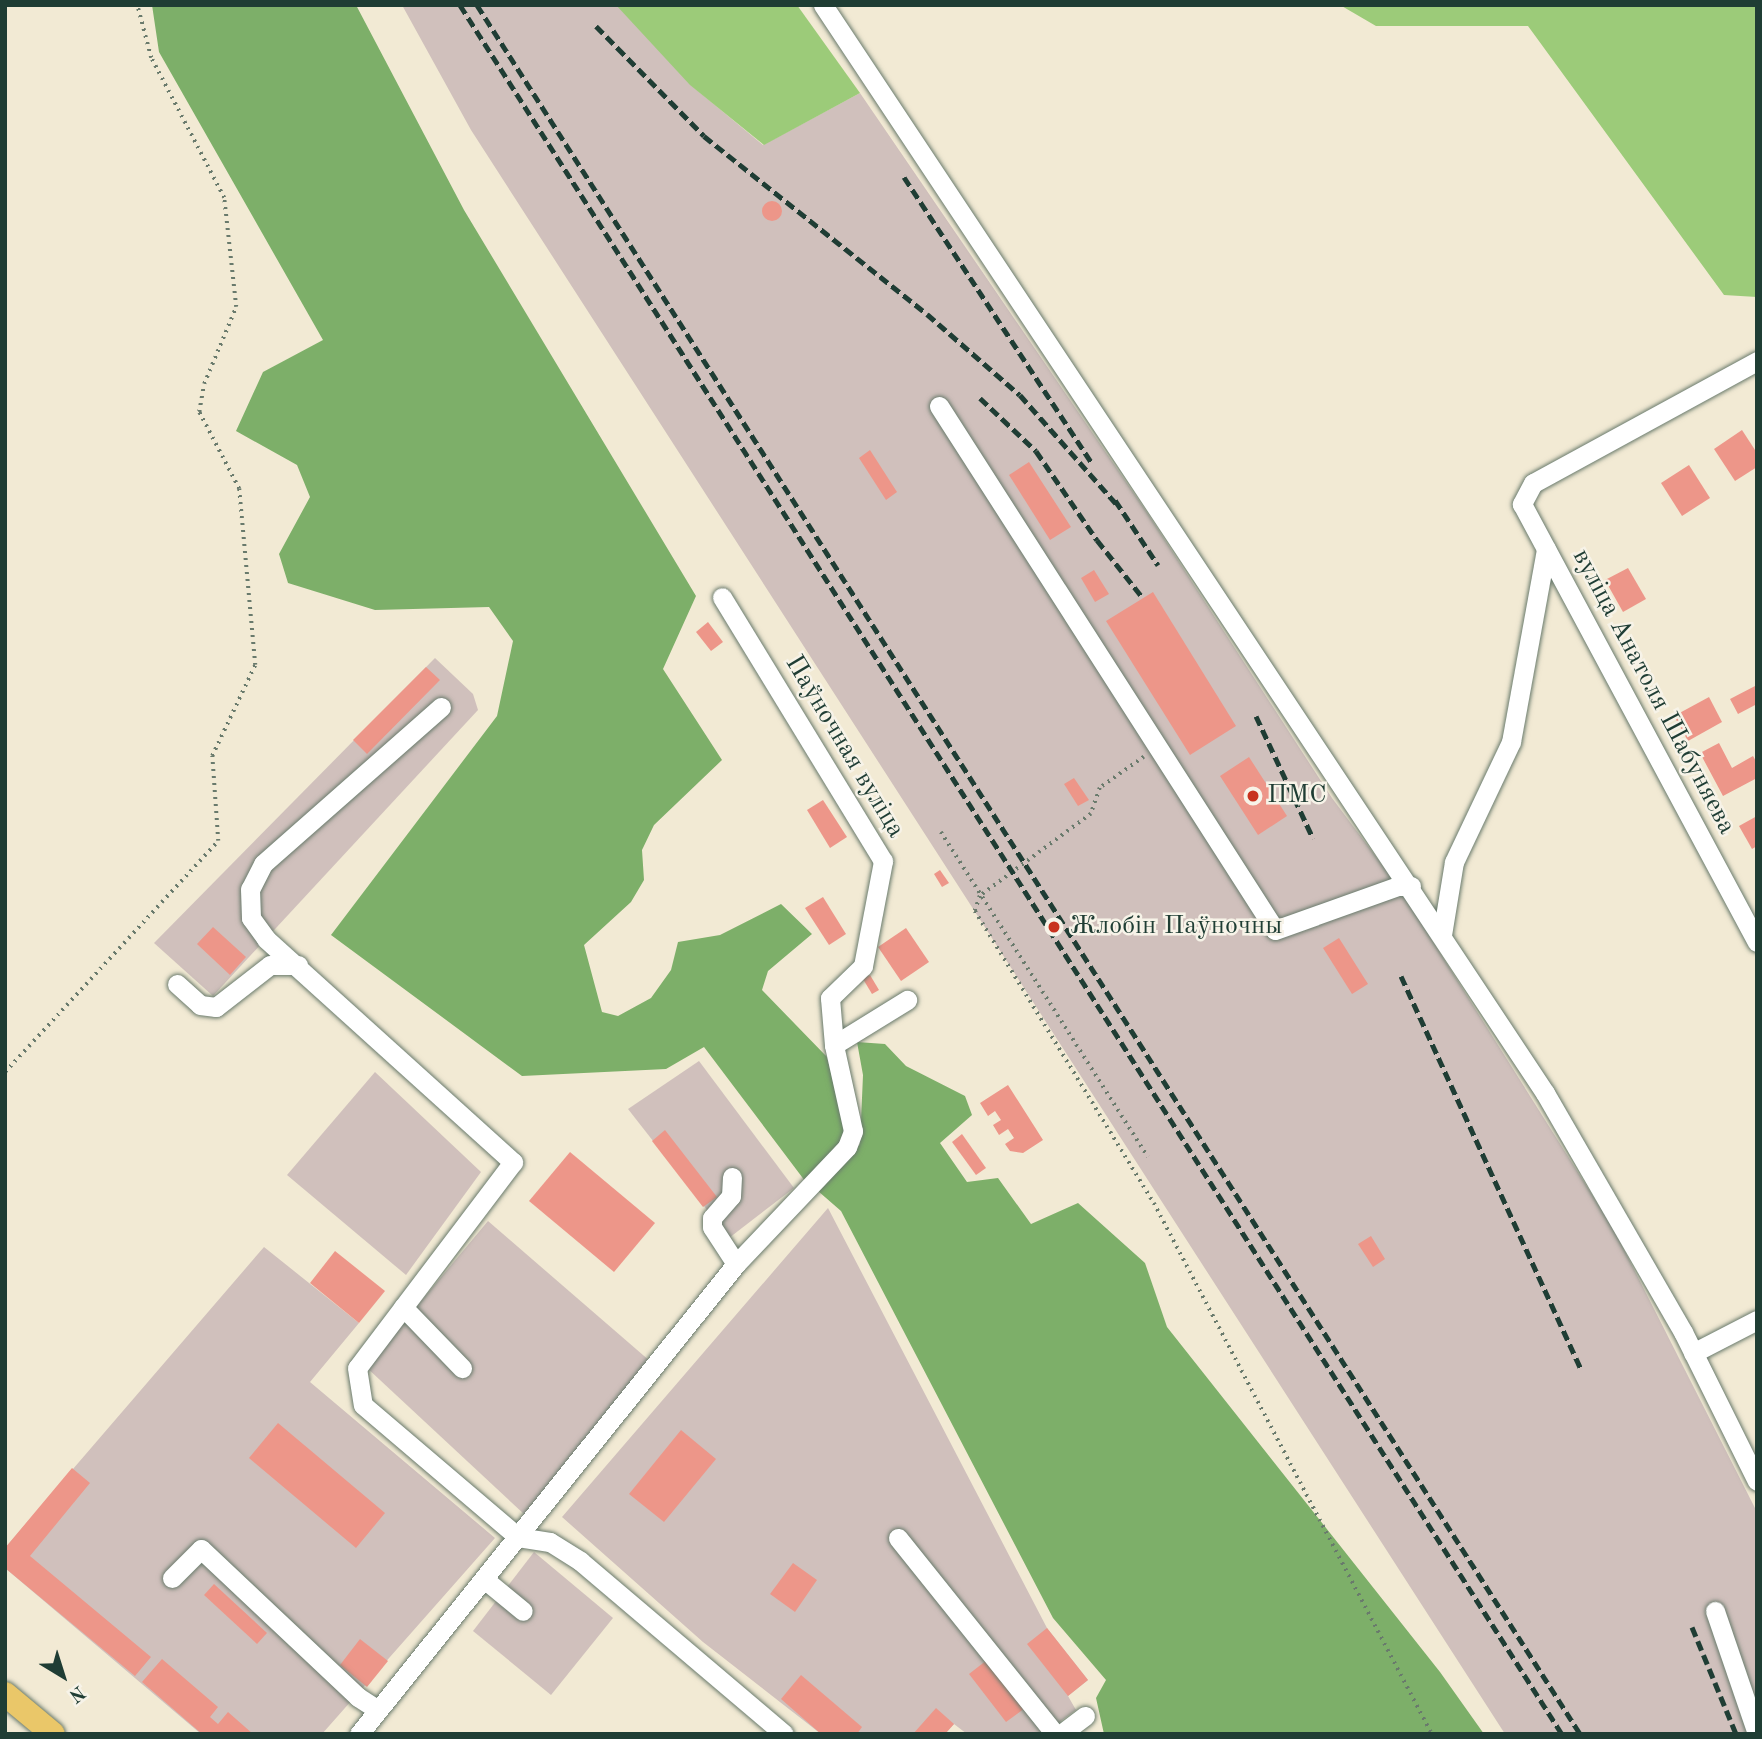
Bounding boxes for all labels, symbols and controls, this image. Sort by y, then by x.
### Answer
street label: вуліца Анатоля Шабуняева [1564,544,1742,840]
street label: Паўночная вуліца [777,650,911,844]
place label: ПМС [1267,780,1327,812]
marker: ПМС [1245,788,1261,804]
place label: Жлобін Паўночны [1070,911,1282,943]
marker: Жлобін Паўночны [1044,917,1064,937]
north arrow [28,1641,98,1711]
text: N [65,1681,88,1705]

